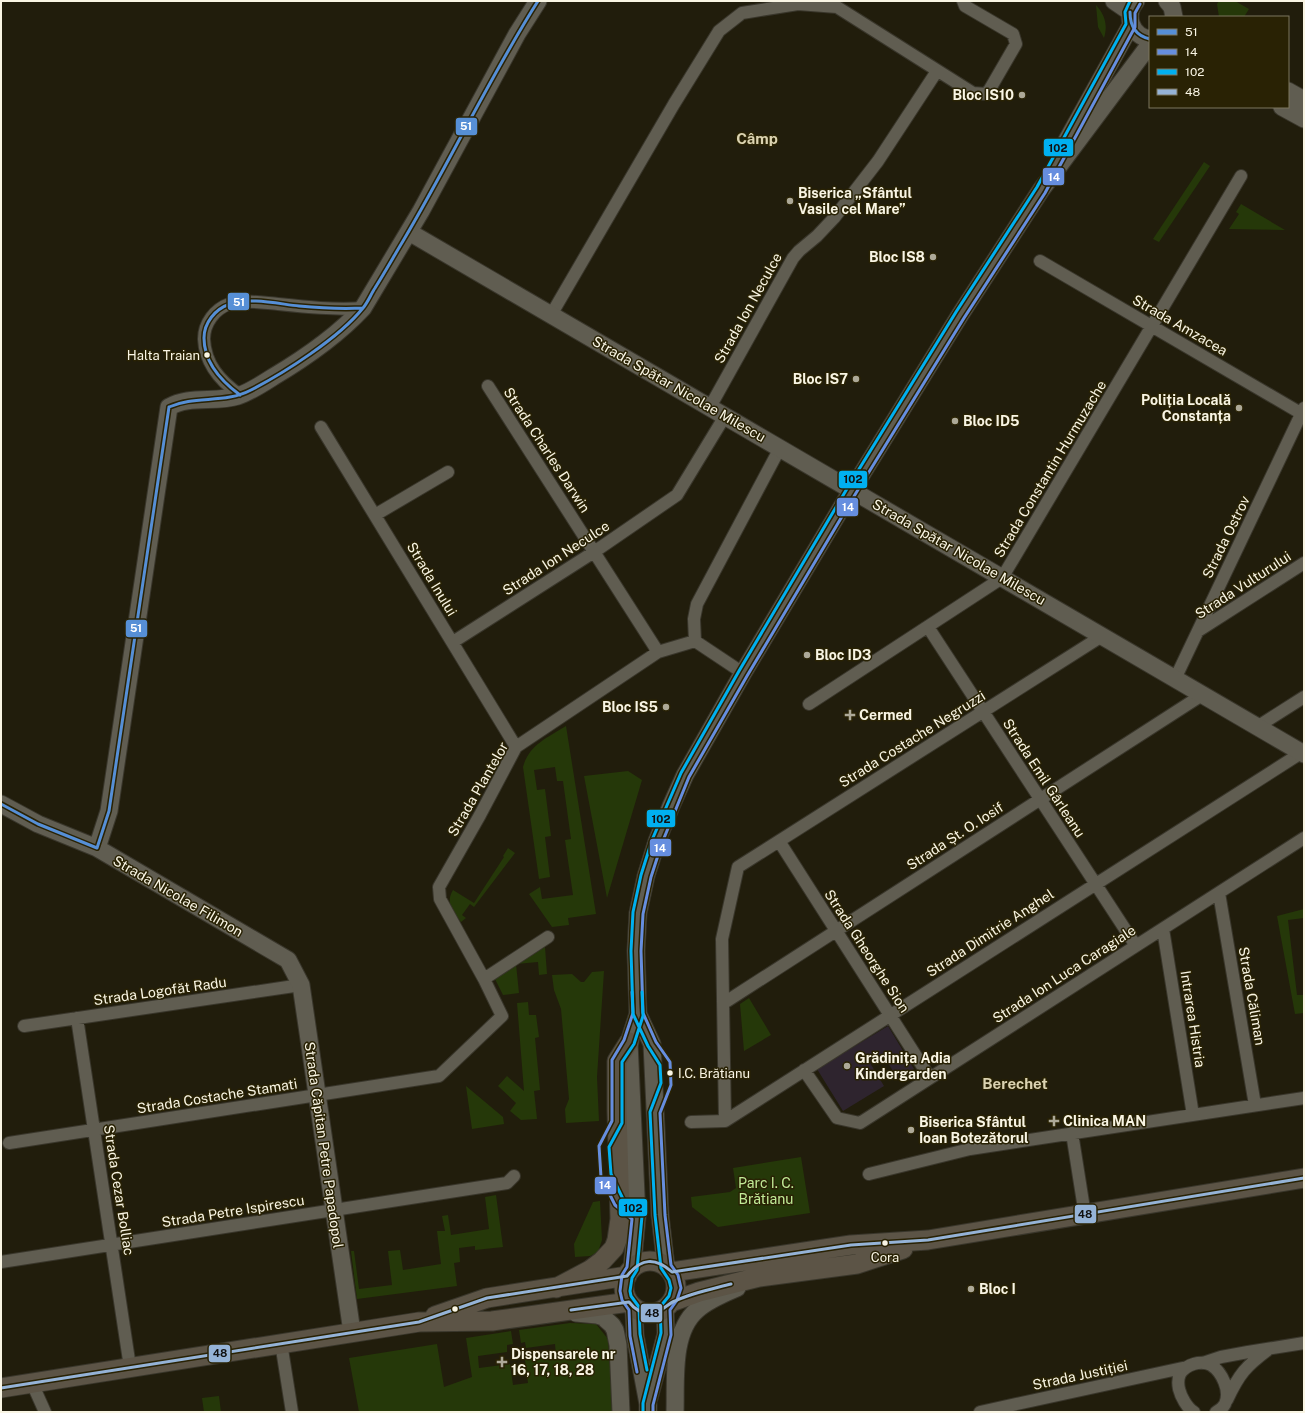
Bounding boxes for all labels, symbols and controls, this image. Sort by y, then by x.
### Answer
legend [1149,16,1289,108]
text: 51 [1185,25,1198,39]
text: 14 [1185,45,1198,59]
text: 102 [1185,65,1204,79]
text: 48 [1185,85,1201,99]
place label: Bloc IS10 [952,87,1014,103]
marker: Bloc IS10 [1017,90,1027,100]
line badge: 51 [455,117,478,136]
text: 51 [460,120,472,132]
district label: Câmp [736,130,778,147]
line badge: 102 [1043,138,1074,157]
text: 102 [1049,142,1067,154]
line badge: 14 [1042,167,1065,186]
text: 14 [1048,171,1060,183]
place label: Biserica „Sfântul Vasile cel Mare” [798,185,912,217]
marker: Biserica „Sfântul Vasile cel Mare” [785,196,795,206]
place label: Bloc IS8 [869,249,925,265]
street label: Strada Ion Neculce [711,250,785,366]
marker: Bloc IS8 [928,252,938,262]
street label: Strada Amzacea [1130,291,1230,359]
line badge: 51 [227,292,250,311]
text: 51 [233,296,245,308]
street label: Strada Spătar Nicolae Milescu [590,333,768,445]
place label: Halta Traian [127,348,200,363]
marker: Halta Traian [202,350,212,360]
place label: Bloc IS7 [793,371,848,387]
marker: Bloc IS7 [851,374,861,384]
street label: Strada Constantin Hurmuzache [991,378,1109,560]
street label: Strada Charles Darwin [501,385,593,515]
place label: Poliția Locală Constanța [1141,392,1231,424]
marker: Poliția Locală Constanța [1234,403,1244,413]
place label: Bloc ID5 [963,413,1019,429]
marker: Bloc ID5 [950,416,960,426]
line badge: 102 [838,470,868,489]
text: 102 [844,473,862,485]
street label: Strada Ostrov [1199,493,1253,581]
street label: Strada Spătar Nicolae Milescu [870,496,1048,608]
line badge: 14 [836,497,859,517]
text: 14 [842,501,854,513]
street label: Strada Ion Neculce [500,518,612,598]
street label: Strada Inului [404,539,460,619]
street label: Strada Vulturului [1192,548,1294,622]
line badge: 51 [125,619,148,638]
text: 51 [130,622,142,634]
place label: Bloc ID3 [815,647,871,663]
marker: Bloc ID3 [802,650,812,660]
street label: Strada Costache Negruzzi [836,687,988,791]
place label: Bloc IS5 [602,699,658,715]
marker: Bloc IS5 [661,702,671,712]
place label: Cermed [859,707,912,723]
marker: Cermed [844,709,856,721]
street label: Strada Emil Gârleanu [1000,716,1088,840]
street label: Strada Plantelor [445,739,511,839]
street label: Strada Șt. O. Iosif [904,799,1007,873]
line badge: 102 [646,809,676,828]
text: 102 [652,813,670,825]
line badge: 14 [649,838,672,857]
text: 14 [654,842,666,854]
street label: Strada Nicolae Filimon [110,852,246,940]
street label: Strada Dimitrie Anghel [923,886,1057,980]
street label: Strada Gheorghe Sion [821,887,913,1015]
street label: Strada Ion Luca Caragiale [990,922,1139,1026]
street label: Strada Căliman [1235,945,1269,1047]
street label: Intrarea Histria [1177,969,1209,1069]
street label: Strada Logofăt Radu [92,974,228,1008]
street label: Strada Căpitan Petre Papadopol [302,1041,346,1249]
place label: Grădinița Adia Kindergarden [855,1050,951,1082]
marker: Grădinița Adia Kindergarden [842,1061,852,1071]
place label: I.C. Brătianu [678,1066,750,1081]
marker: I.C. Brătianu [665,1068,675,1078]
street label: Strada Costache Stamati [136,1075,298,1117]
district label: Berechet [982,1075,1048,1092]
place label: Clinica MAN [1063,1113,1146,1129]
place label: Biserica Sfântul Ioan Botezătorul [919,1114,1029,1146]
marker: Clinica MAN [1048,1115,1060,1127]
street label: Strada Cezar Bolliac [101,1123,137,1257]
marker: Biserica Sfântul Ioan Botezătorul [906,1125,916,1135]
park label: Parc I. C. Brătianu [738,1175,794,1207]
line badge: 14 [594,1176,617,1195]
text: 14 [599,1179,611,1191]
street label: Strada Petre Ispirescu [160,1192,306,1230]
line badge: 102 [618,1198,648,1217]
text: 102 [624,1202,642,1214]
line badge: 48 [1074,1204,1097,1224]
text: 48 [1078,1208,1092,1220]
marker: Cora [880,1238,890,1248]
place label: Cora [871,1250,899,1265]
place label: Bloc I [979,1281,1016,1297]
marker: Bloc I [966,1284,976,1294]
line badge: 48 [640,1303,663,1323]
unlabelled marker [450,1304,460,1314]
text: 48 [645,1307,659,1319]
line badge: 48 [208,1344,231,1363]
place label: Dispensarele nr 16, 17, 18, 28 [511,1346,616,1378]
text: 48 [213,1347,227,1359]
marker: Dispensarele nr 16, 17, 18, 28 [496,1356,508,1368]
street label: Strada Justiției [1031,1357,1129,1393]

